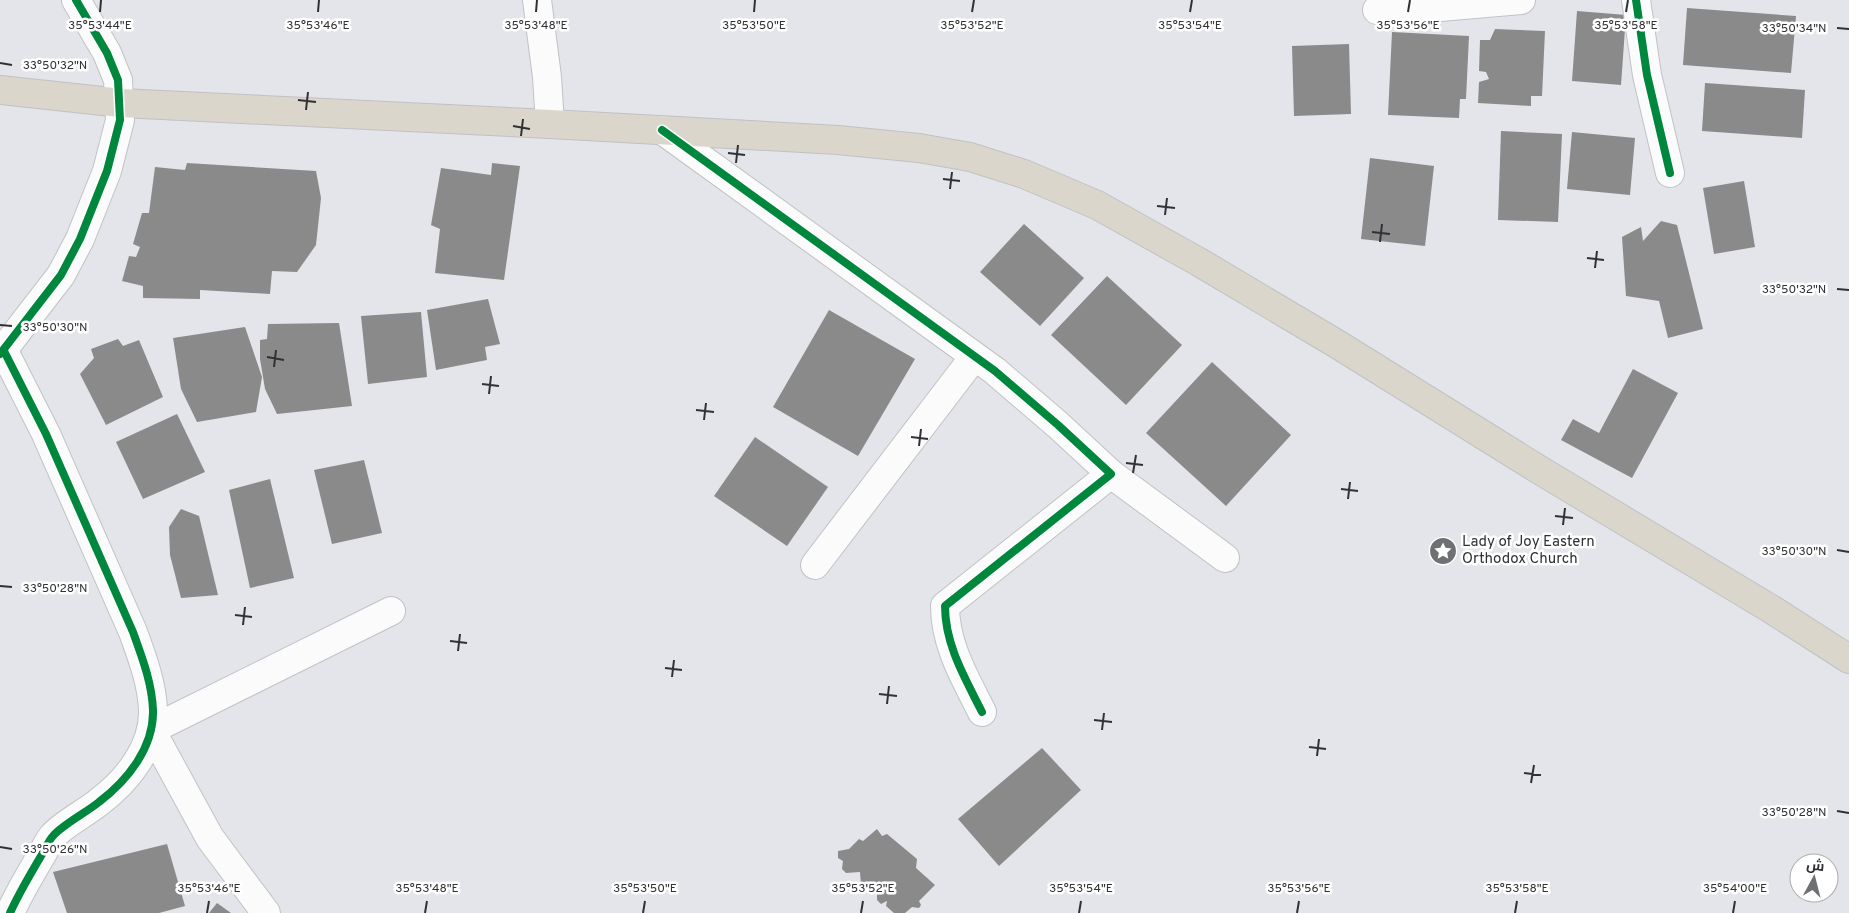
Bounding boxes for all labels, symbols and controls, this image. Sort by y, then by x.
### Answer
text: 35°53'44"E [68,18,132,34]
text: 35°53'46"E [286,18,350,34]
text: 35°53'48"E [504,18,568,34]
text: 35°53'50"E [722,18,786,34]
text: 35°53'52"E [940,18,1004,34]
text: 35°53'54"E [1158,18,1222,34]
text: 35°53'56"E [1376,18,1440,34]
text: 35°53'58"E [1594,18,1658,34]
text: 33°50'34"N [1761,21,1827,37]
text: 33°50'32"N [23,58,87,74]
text: 33°50'32"N [1762,282,1826,298]
text: 33°50'30"N [22,320,88,336]
place label: Lady of Joy Eastern Orthodox Church [1462,533,1595,569]
place icon: Lady of Joy Eastern Orthodox Church [1428,536,1458,566]
text: 33°50'30"N [1761,544,1827,560]
text: 33°50'28"N [22,581,88,597]
text: 33°50'28"N [1761,805,1827,821]
text: 33°50'26"N [23,842,87,858]
north arrow [1789,853,1839,903]
text: ش [1805,856,1826,876]
text: 35°53'46"E [177,881,241,897]
text: 35°53'48"E [395,881,459,897]
text: 35°53'50"E [613,881,677,897]
text: 35°53'52"E [831,881,895,897]
text: 35°53'54"E [1049,881,1113,897]
text: 35°53'56"E [1267,881,1331,897]
text: 35°53'58"E [1485,881,1549,897]
text: 35°54'00"E [1703,881,1767,897]

